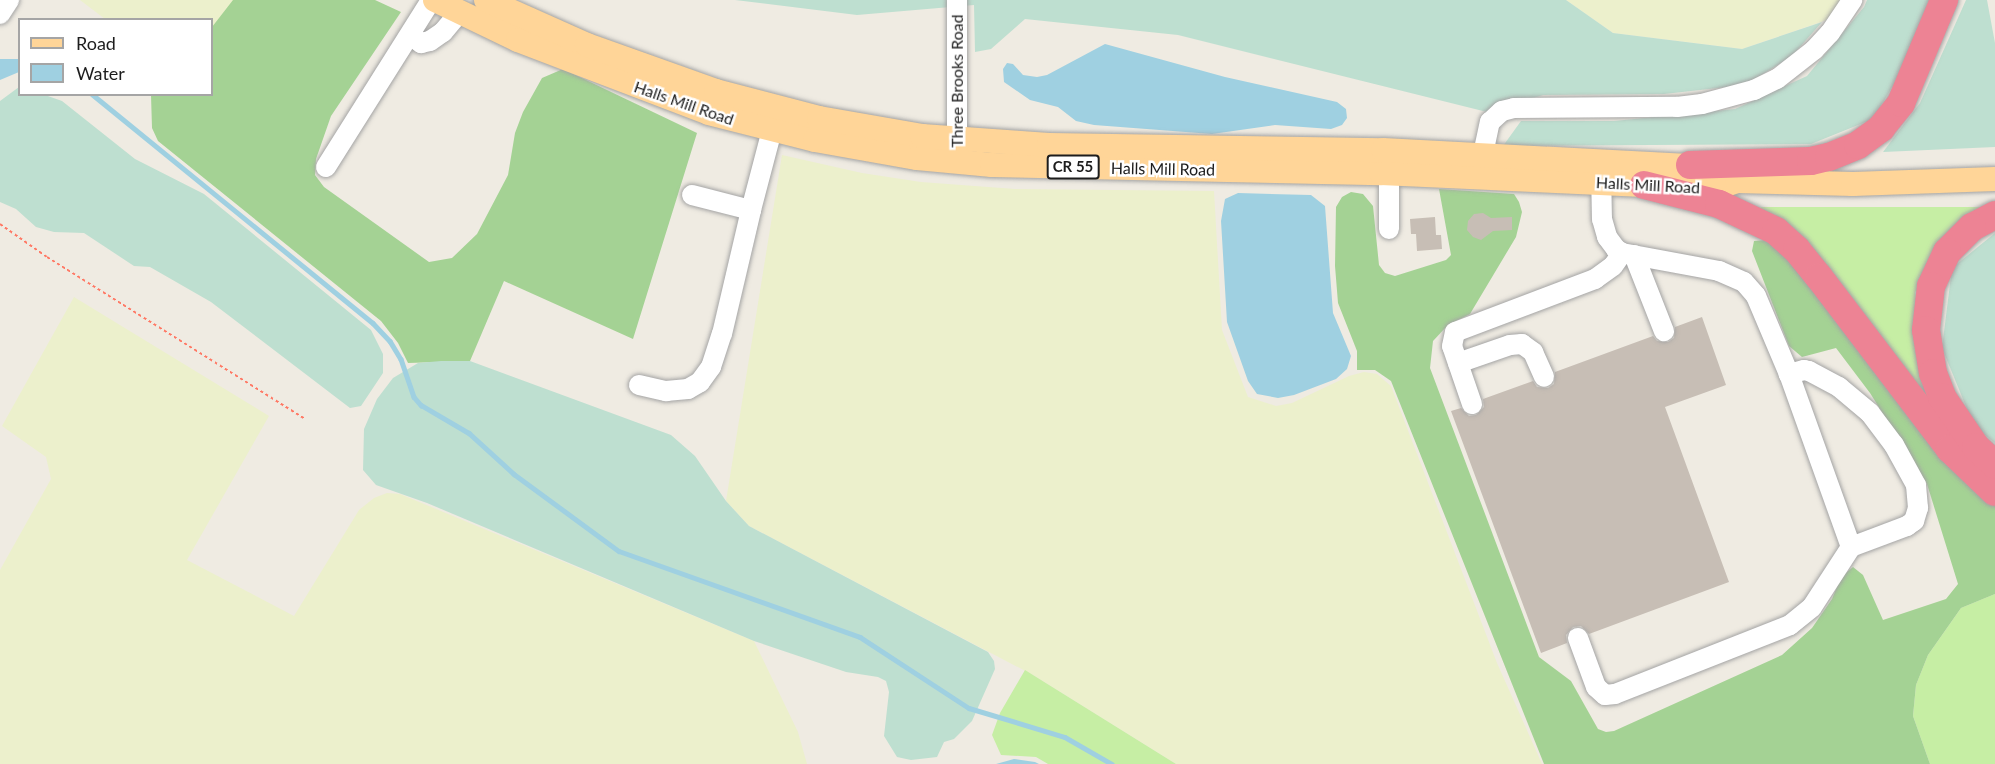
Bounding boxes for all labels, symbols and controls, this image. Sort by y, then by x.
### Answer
street label: Three Brooks Road [947,14,967,148]
legend [18,18,213,96]
text: Road [76,32,116,54]
text: Water [76,62,125,84]
street label: Halls Mill Road [632,77,736,129]
road number: CR 55 [1046,155,1100,179]
street label: Halls Mill Road [1111,158,1215,180]
street label: Halls Mill Road [1595,173,1701,197]

